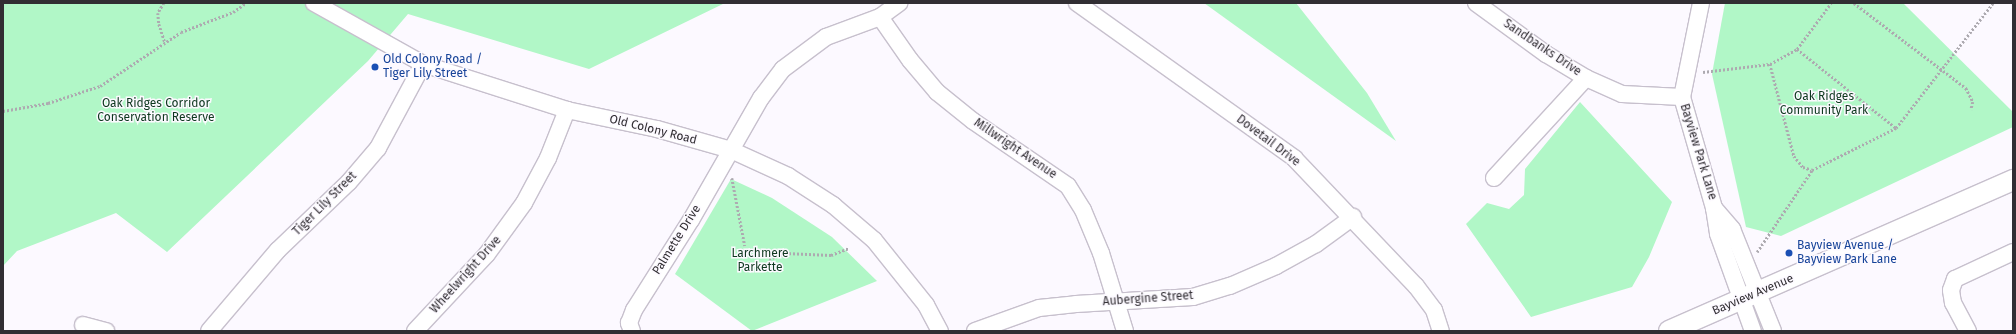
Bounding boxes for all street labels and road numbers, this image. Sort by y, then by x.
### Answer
street label: Sandbanks Drive [1500,17,1584,79]
street label: Bayview Park Lane [1677,102,1719,202]
street label: Old Colony Road [608,112,698,148]
street label: Dovetail Drive [1233,112,1303,170]
street label: Millwright Avenue [971,116,1059,182]
street label: Tiger Lily Street [290,169,360,239]
street label: Palmette Drive [650,203,704,277]
street label: Wheelwright Drive [427,233,505,317]
street label: Bayview Avenue [1710,271,1796,319]
street label: Aubergine Street [1102,289,1194,309]

